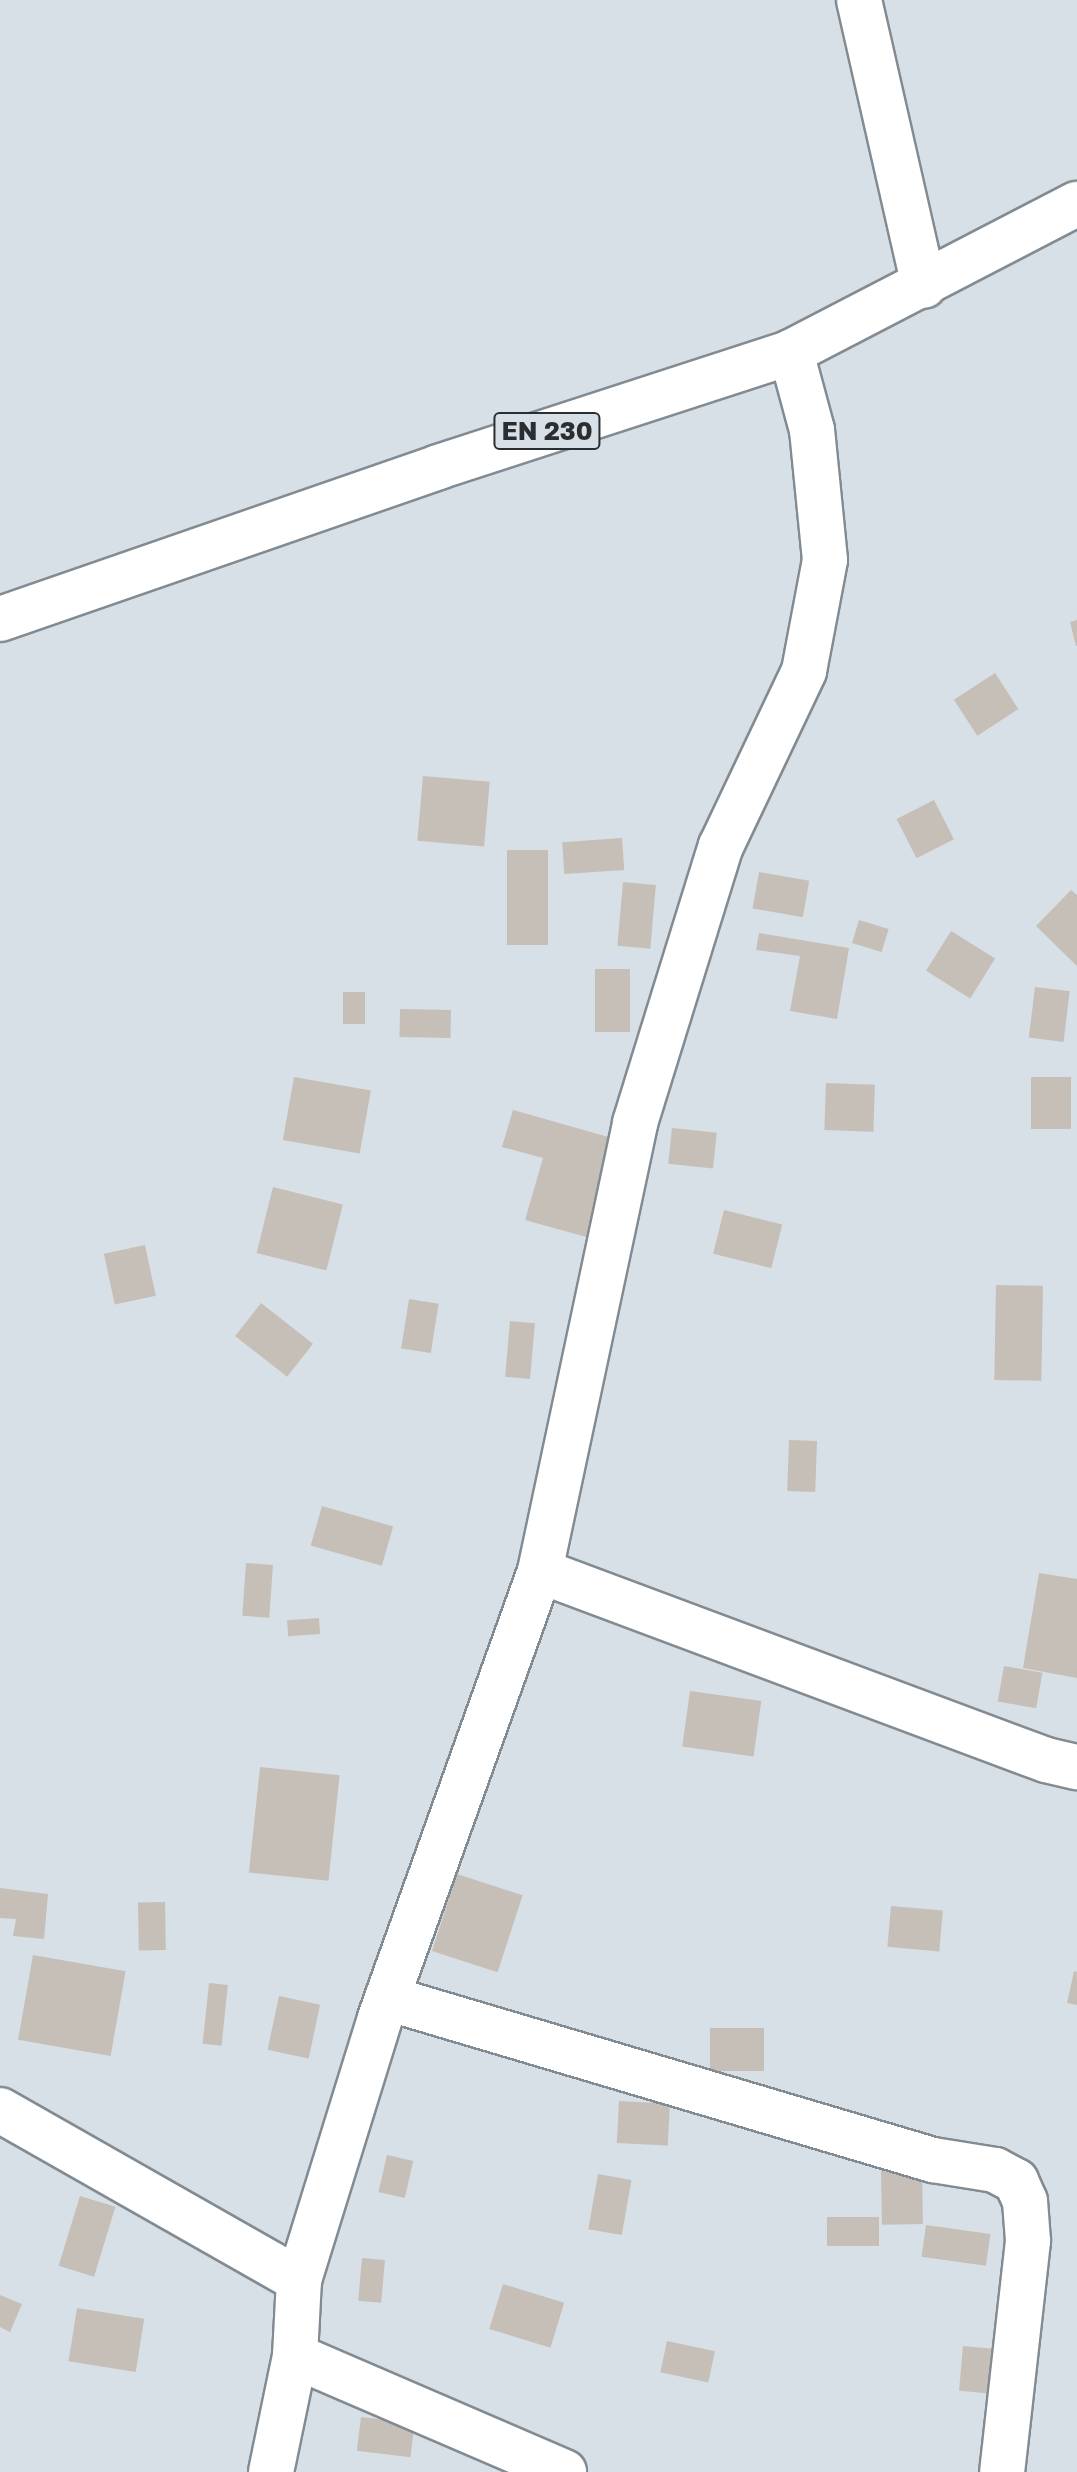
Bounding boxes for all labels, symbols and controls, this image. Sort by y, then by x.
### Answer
road number: EN 230 [493,409,601,453]

